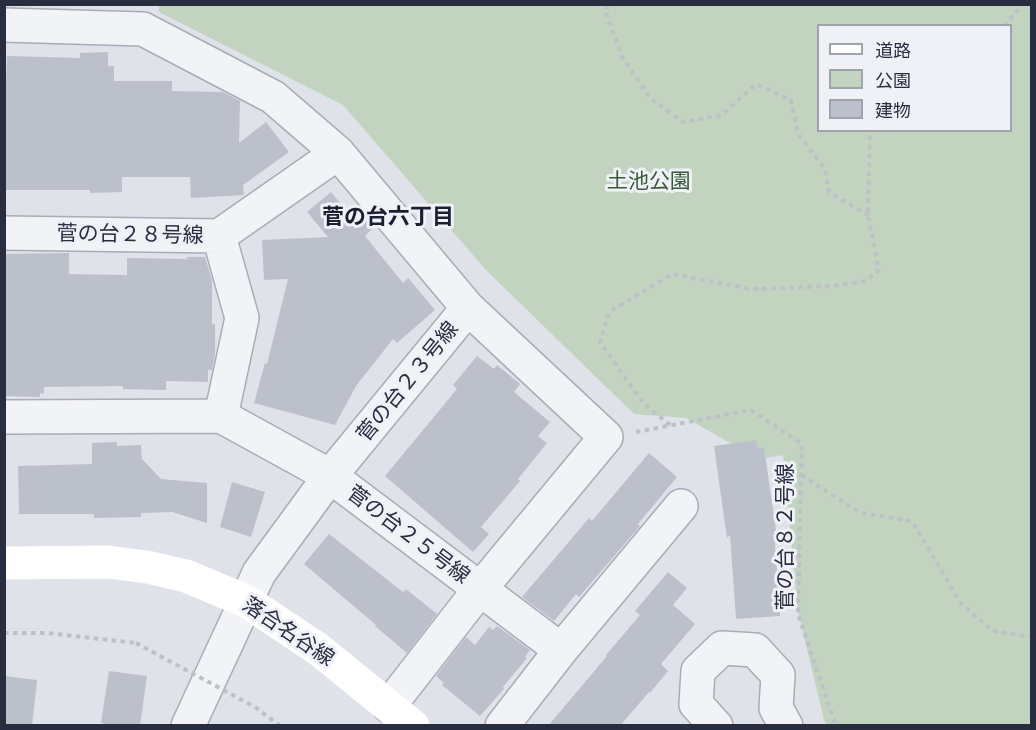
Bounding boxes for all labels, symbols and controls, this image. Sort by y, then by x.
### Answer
legend [817,24,1012,132]
text: 道路 [875,40,911,62]
text: 公園 [875,70,911,92]
text: 建物 [875,100,911,122]
park label: 土池公園 [607,169,691,195]
district label: 菅の台六丁目 [322,205,454,231]
street label: 菅の台２８号線 [56,221,204,249]
street label: 菅の台２３号線 [352,317,464,447]
street label: 菅の台８２号線 [773,464,799,610]
street label: 菅の台２５号線 [342,481,474,589]
street label: 落合名谷線 [237,592,339,672]

